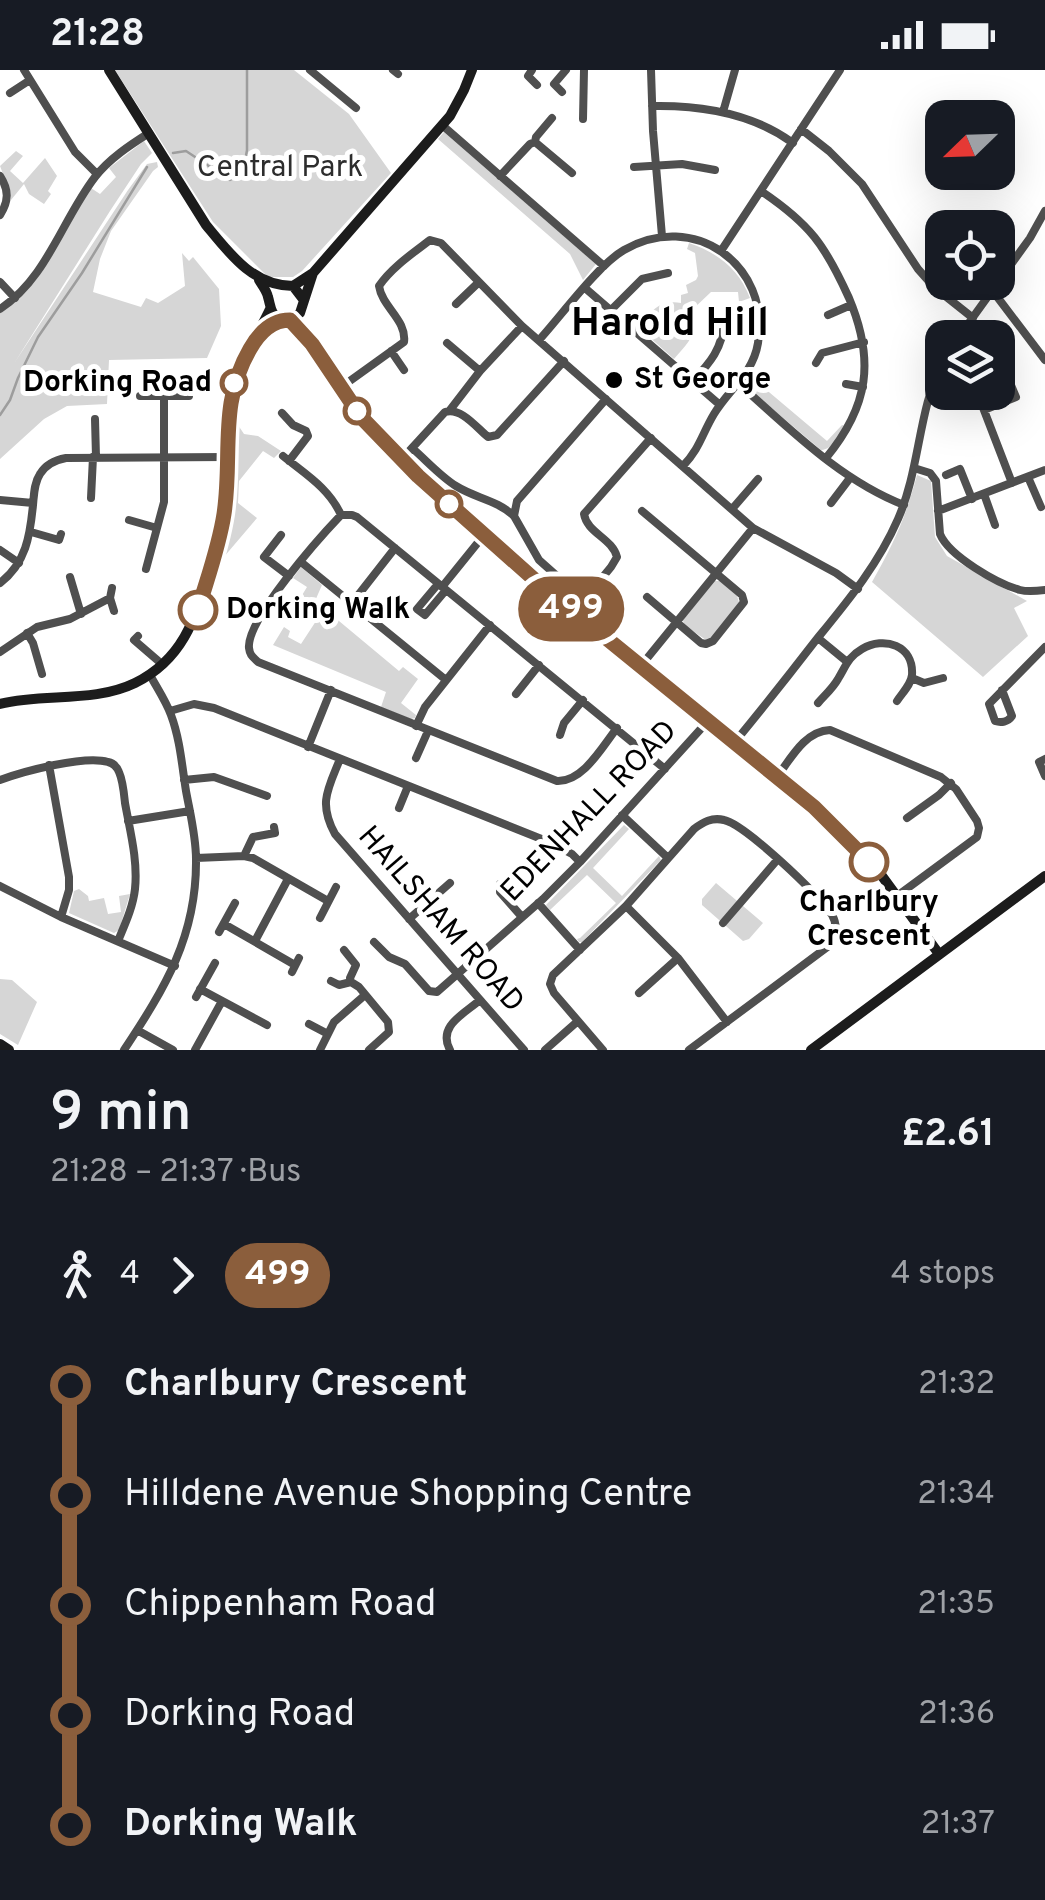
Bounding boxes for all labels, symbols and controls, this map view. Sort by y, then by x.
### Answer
text: 21:28 [50,11,145,60]
north arrow [925,100,1015,190]
map controls [925,100,1015,410]
park label: Central Park [197,150,363,187]
button: locate [925,210,1015,300]
district label: Harold Hill [571,300,769,350]
button: layers [925,320,1015,410]
place label: St George [634,362,771,399]
place label: Dorking Road [23,365,212,402]
marker: St George [603,369,625,391]
marker: Dorking Road [221,370,247,396]
unlabelled marker [344,398,370,424]
unlabelled marker [436,491,462,517]
line badge: 499 [514,576,628,642]
text: 499 [538,587,604,631]
marker: Dorking Walk [179,591,217,629]
place label: Dorking Walk [226,592,410,629]
street label: EDENHALL ROAD [494,714,686,910]
street label: HAILSHAM ROAD [349,819,531,1021]
marker: Charlbury Crescent [850,843,888,881]
place label: Charlbury Crescent [799,885,939,956]
text: 9 min [50,1080,192,1150]
text: £2.61 [901,1111,995,1160]
text: 21:28 – 21:37 · Bus [50,1153,301,1193]
icon: walk [50,1248,105,1303]
icon: forward [155,1248,210,1303]
text: 499 [245,1253,310,1297]
text: 4 [120,1255,140,1295]
text: 4 stops [891,1255,995,1295]
text: Charlbury Crescent [124,1361,468,1410]
text: 21:32 [918,1365,995,1405]
text: Hilldene Avenue Shopping Centre [124,1471,692,1520]
text: 21:34 [917,1475,995,1515]
text: Chippenham Road [124,1581,436,1630]
text: 21:35 [917,1585,995,1625]
text: Dorking Road [124,1691,355,1740]
text: 21:36 [918,1695,995,1735]
text: Dorking Walk [124,1801,357,1850]
text: 21:37 [921,1805,995,1845]

